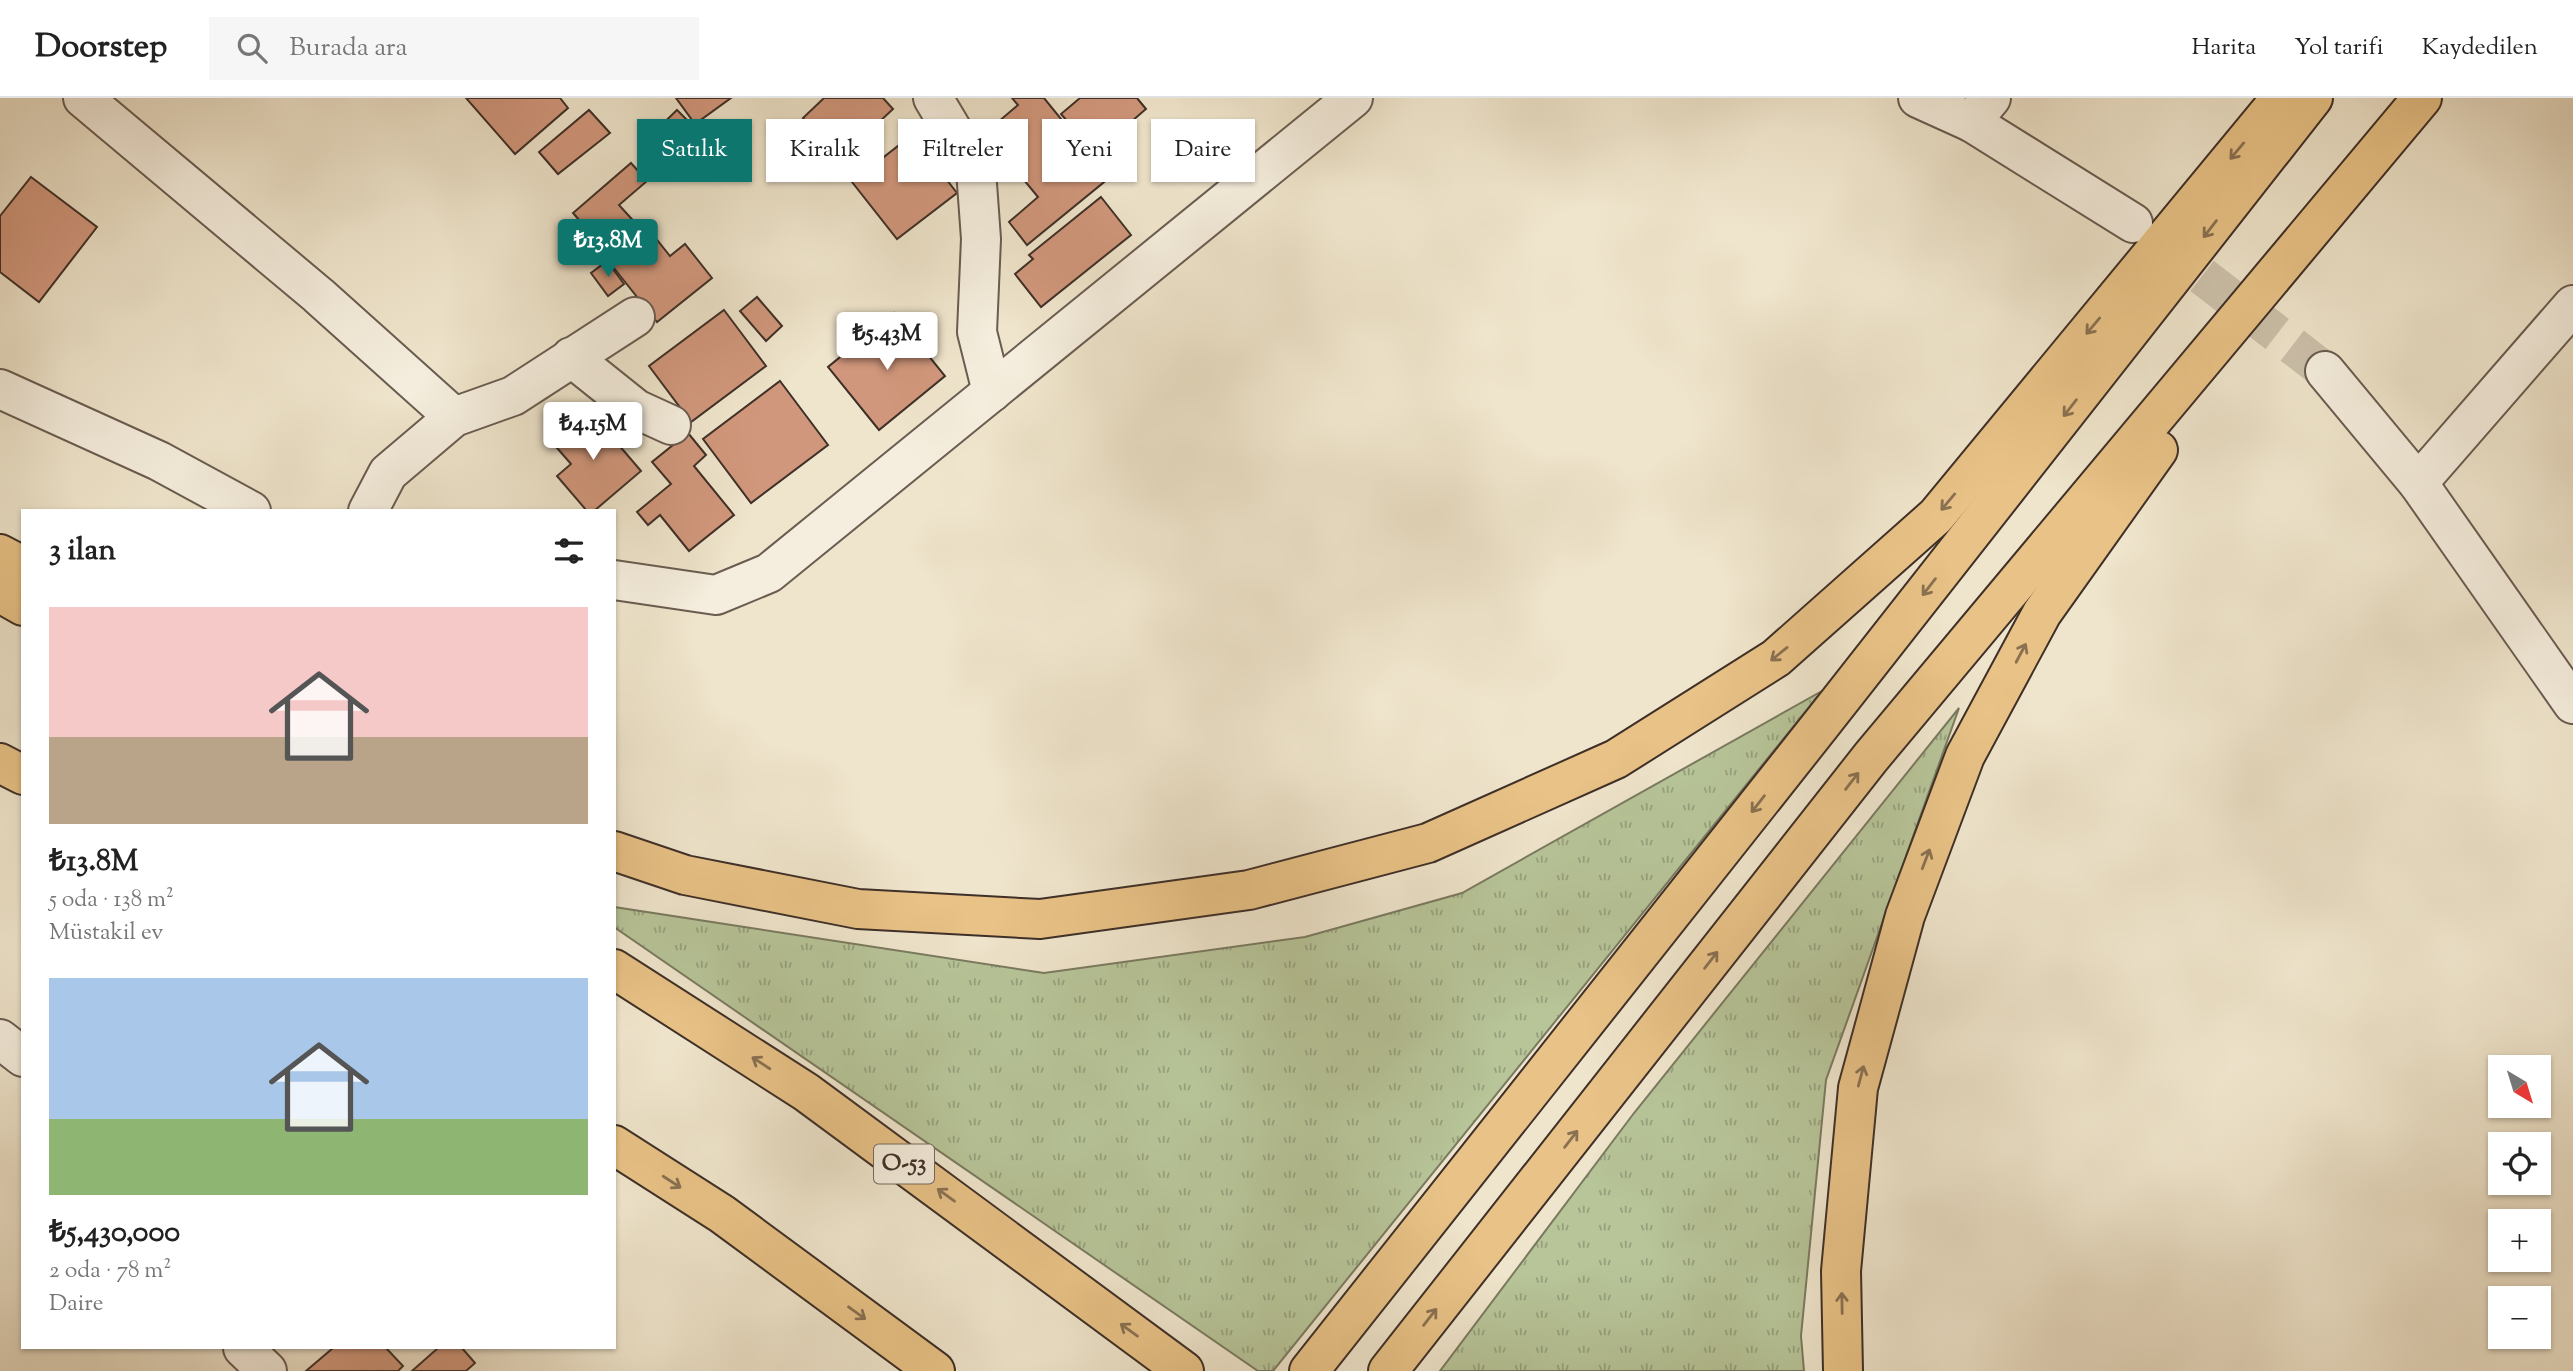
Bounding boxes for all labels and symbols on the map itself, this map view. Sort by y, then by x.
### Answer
one-way arrow [2230,141,2245,159]
one-way arrow [2202,219,2218,237]
pin: ₺13.8M [551,220,665,279]
pin: ₺5.43M [830,313,944,372]
one-way arrow [2085,317,2100,335]
one-way arrow [2062,398,2077,417]
pin: ₺4.15M [536,402,650,462]
one-way arrow [1940,492,1956,510]
one-way arrow [1922,577,1937,596]
one-way arrow [2014,643,2028,663]
one-way arrow [1771,646,1789,662]
one-way arrow [1845,773,1860,791]
one-way arrow [1751,795,1766,813]
one-way arrow [1921,848,1934,870]
one-way arrow [1704,951,1719,970]
north arrow [2488,1055,2552,1118]
one-way arrow [752,1056,772,1070]
one-way arrow [1855,1066,1868,1088]
one-way arrow [1563,1130,1578,1148]
road number: O-53 [874,1144,934,1184]
one-way arrow [661,1175,681,1189]
one-way arrow [937,1188,956,1203]
one-way arrow [1835,1292,1849,1315]
one-way arrow [847,1306,866,1321]
one-way arrow [1422,1309,1437,1327]
one-way arrow [1121,1323,1139,1338]

